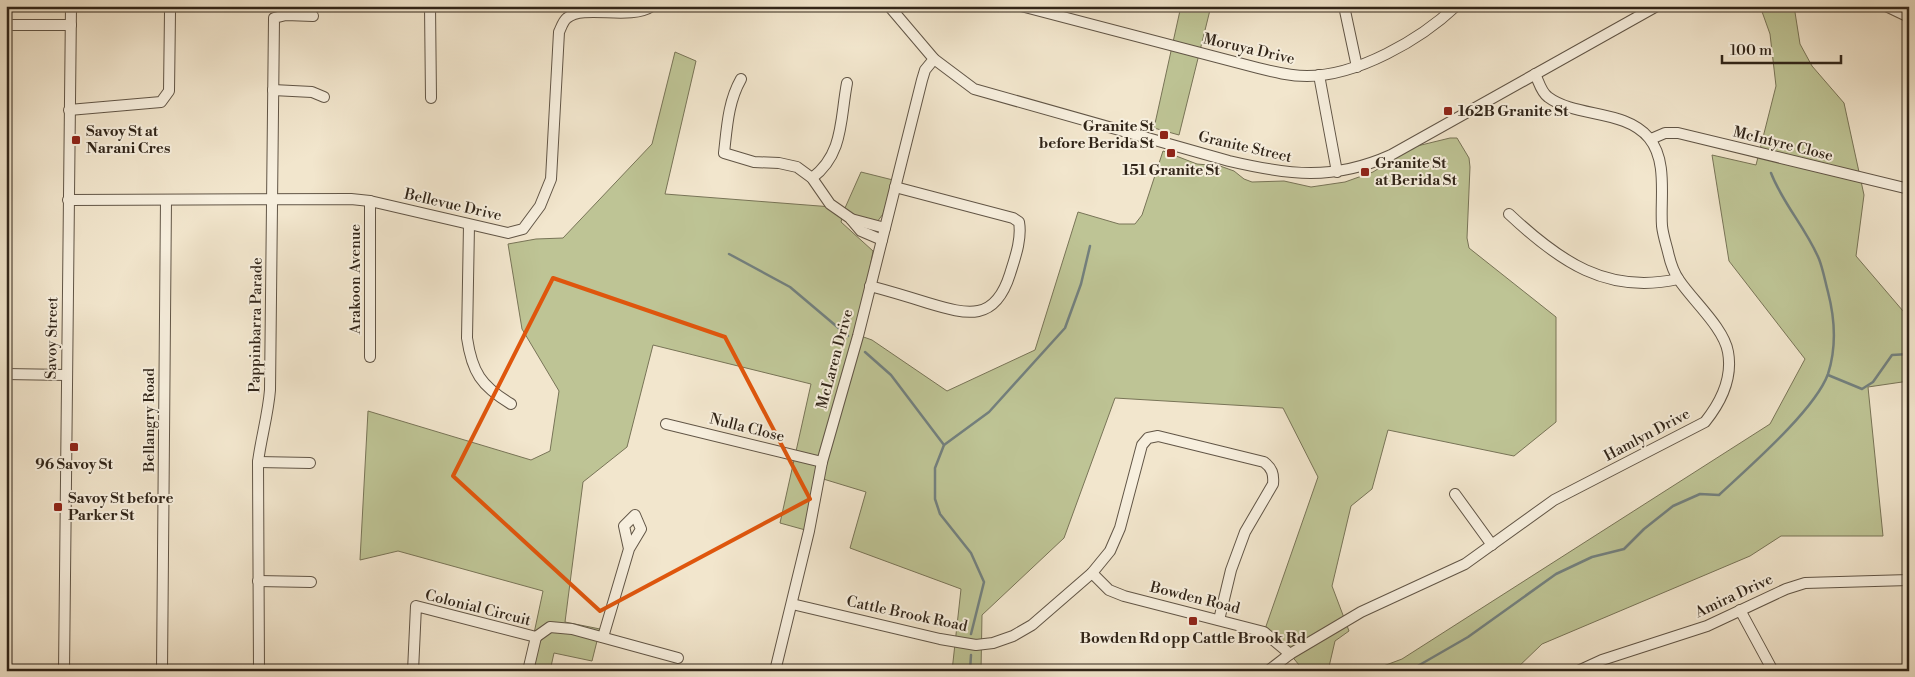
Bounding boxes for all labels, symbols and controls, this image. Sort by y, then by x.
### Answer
street label: Moruya Drive [1201,29,1297,69]
scale bar [1722,32,1841,64]
text: 100 m [1730,41,1772,60]
place label: 162B Granite St [1458,102,1569,121]
marker: 162B Granite St [1442,105,1454,117]
place label: Granite St before Berida St [1039,117,1155,153]
place label: Savoy St at Narani Cres [86,122,170,158]
street label: McIntyre Close [1731,122,1835,166]
street label: Granite Street [1196,127,1294,167]
marker: Granite St before Berida St [1158,129,1170,141]
marker: Savoy St at Narani Cres [70,134,82,146]
marker: 151 Granite St [1165,147,1177,159]
place label: Granite St at Berida St [1375,154,1457,190]
place label: 151 Granite St [1122,161,1220,180]
marker: Granite St at Berida St [1359,166,1371,178]
street label: Bellevue Drive [401,184,504,225]
street label: Arakoon Avenue [346,224,365,335]
street label: Pappinbarra Parade [245,257,267,393]
street label: Savoy Street [42,296,62,379]
street label: McLaren Drive [813,307,857,411]
street label: Bellangry Road [140,368,159,473]
street label: Hamlyn Drive [1601,404,1693,466]
street label: Nulla Close [708,410,786,446]
marker: 96 Savoy St [68,441,80,453]
place label: 96 Savoy St [35,455,113,474]
place label: Savoy St before Parker St [68,489,174,525]
marker: Savoy St before Parker St [52,501,64,513]
street label: Amira Drive [1691,570,1776,623]
street label: Bowden Road [1147,577,1242,618]
street label: Colonial Circuit [423,586,534,630]
street label: Cattle Brook Road [845,592,970,636]
marker: Bowden Rd opp Cattle Brook Rd [1187,615,1199,627]
place label: Bowden Rd opp Cattle Brook Rd [1080,629,1307,648]

